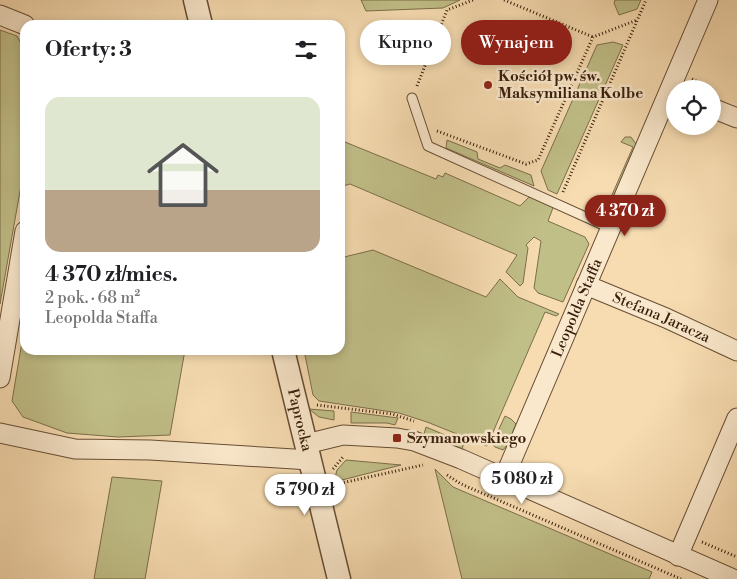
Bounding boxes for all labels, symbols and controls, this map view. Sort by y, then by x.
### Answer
chip: Kupno [360,20,451,65]
chip: Wynajem [461,20,572,65]
icon: filters [292,36,320,64]
text: Oferty: 3 [45,37,132,63]
place label: Kościół pw. św. Maksymiliana Kolbe [498,67,643,103]
marker: Kościół pw. św. Maksymiliana Kolbe [482,79,494,91]
map controls [666,80,721,135]
button: locate [666,80,721,135]
icon: home [138,130,228,220]
pin: 4 370 zł [573,194,677,237]
text: 4 370 zł [596,201,654,221]
street label: Leopolda Staffa [547,255,606,360]
text: 4 370 zł/mies. [45,262,178,288]
text: 2 pok. · 68 m² [45,288,140,308]
street label: Stefana Jaracza [610,288,714,347]
text: Leopolda Staffa [45,308,158,328]
street label: Paprocka [283,387,317,454]
place label: Szymanowskiego [407,429,526,448]
marker: Szymanowskiego [391,432,403,444]
pin: 5 080 zł [470,462,574,505]
text: 5 080 zł [491,469,553,489]
pin: 5 790 zł [253,474,357,516]
text: 5 790 zł [276,480,334,500]

